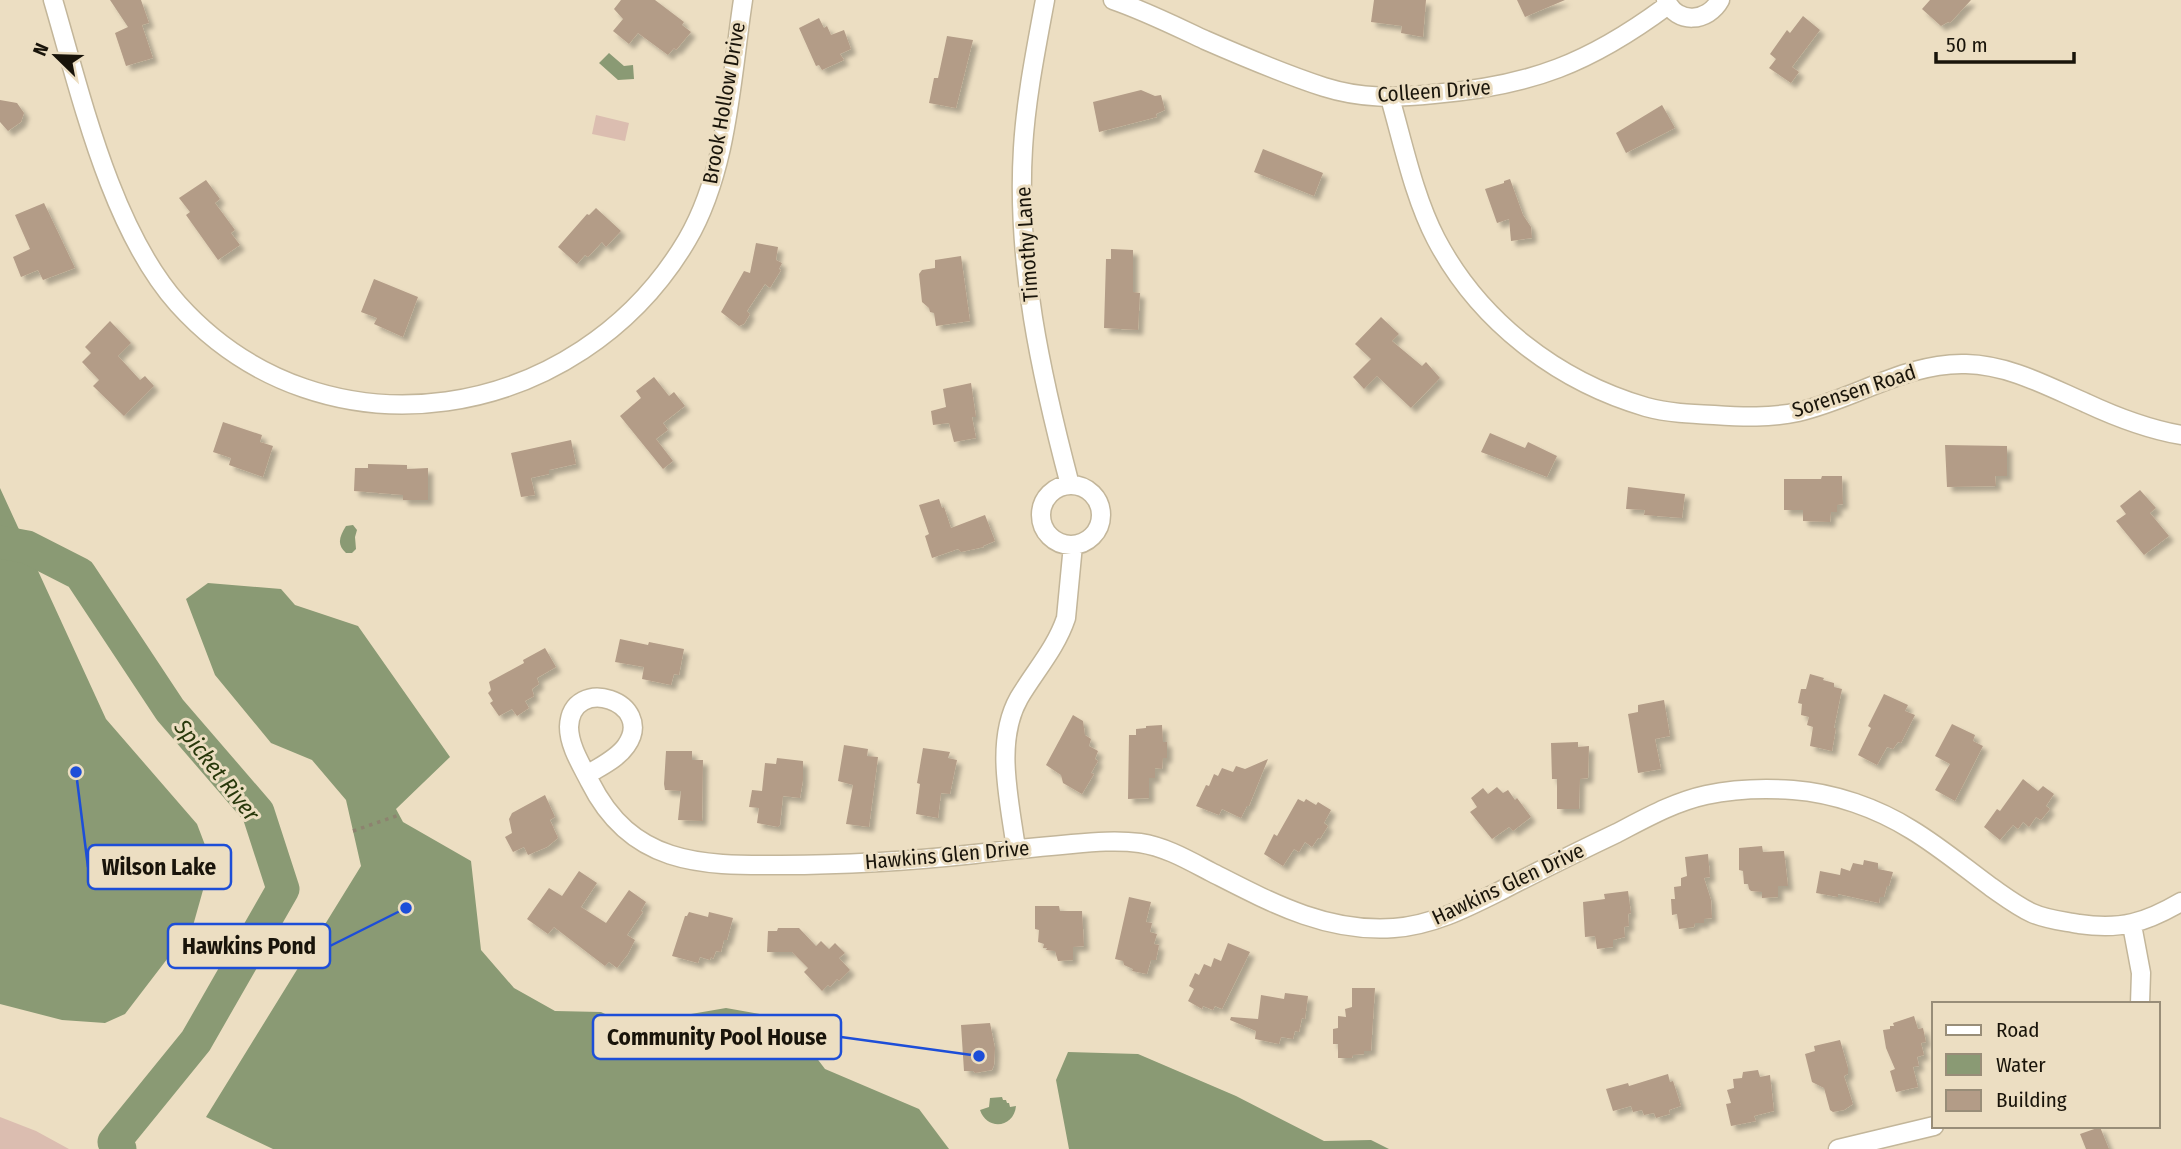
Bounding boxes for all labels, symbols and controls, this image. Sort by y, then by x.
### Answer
street label: Brook Hollow Drive [697,20,751,186]
north arrow [21,21,91,91]
scale bar [1936,21,2074,65]
text: 50 m [1946,32,1988,58]
text: N [28,40,54,59]
street label: Colleen Drive [1376,74,1492,108]
street label: Timothy Lane [1010,186,1044,302]
street label: Sorensen Road [1789,359,1919,423]
water label: Spicket River [168,713,266,827]
street label: Hawkins Glen Drive [864,835,1030,875]
street label: Hawkins Glen Drive [1428,837,1588,931]
callout: Wilson Lake [88,845,231,889]
text: Wilson Lake [102,853,216,881]
callout: Hawkins Pond [168,924,330,968]
text: Hawkins Pond [182,932,316,960]
legend [1932,1002,2160,1128]
callout: Community Pool House [593,1015,841,1059]
text: Road [1996,1017,2040,1043]
text: Community Pool House [607,1023,827,1051]
text: Water [1996,1052,2046,1078]
text: Building [1996,1087,2067,1113]

